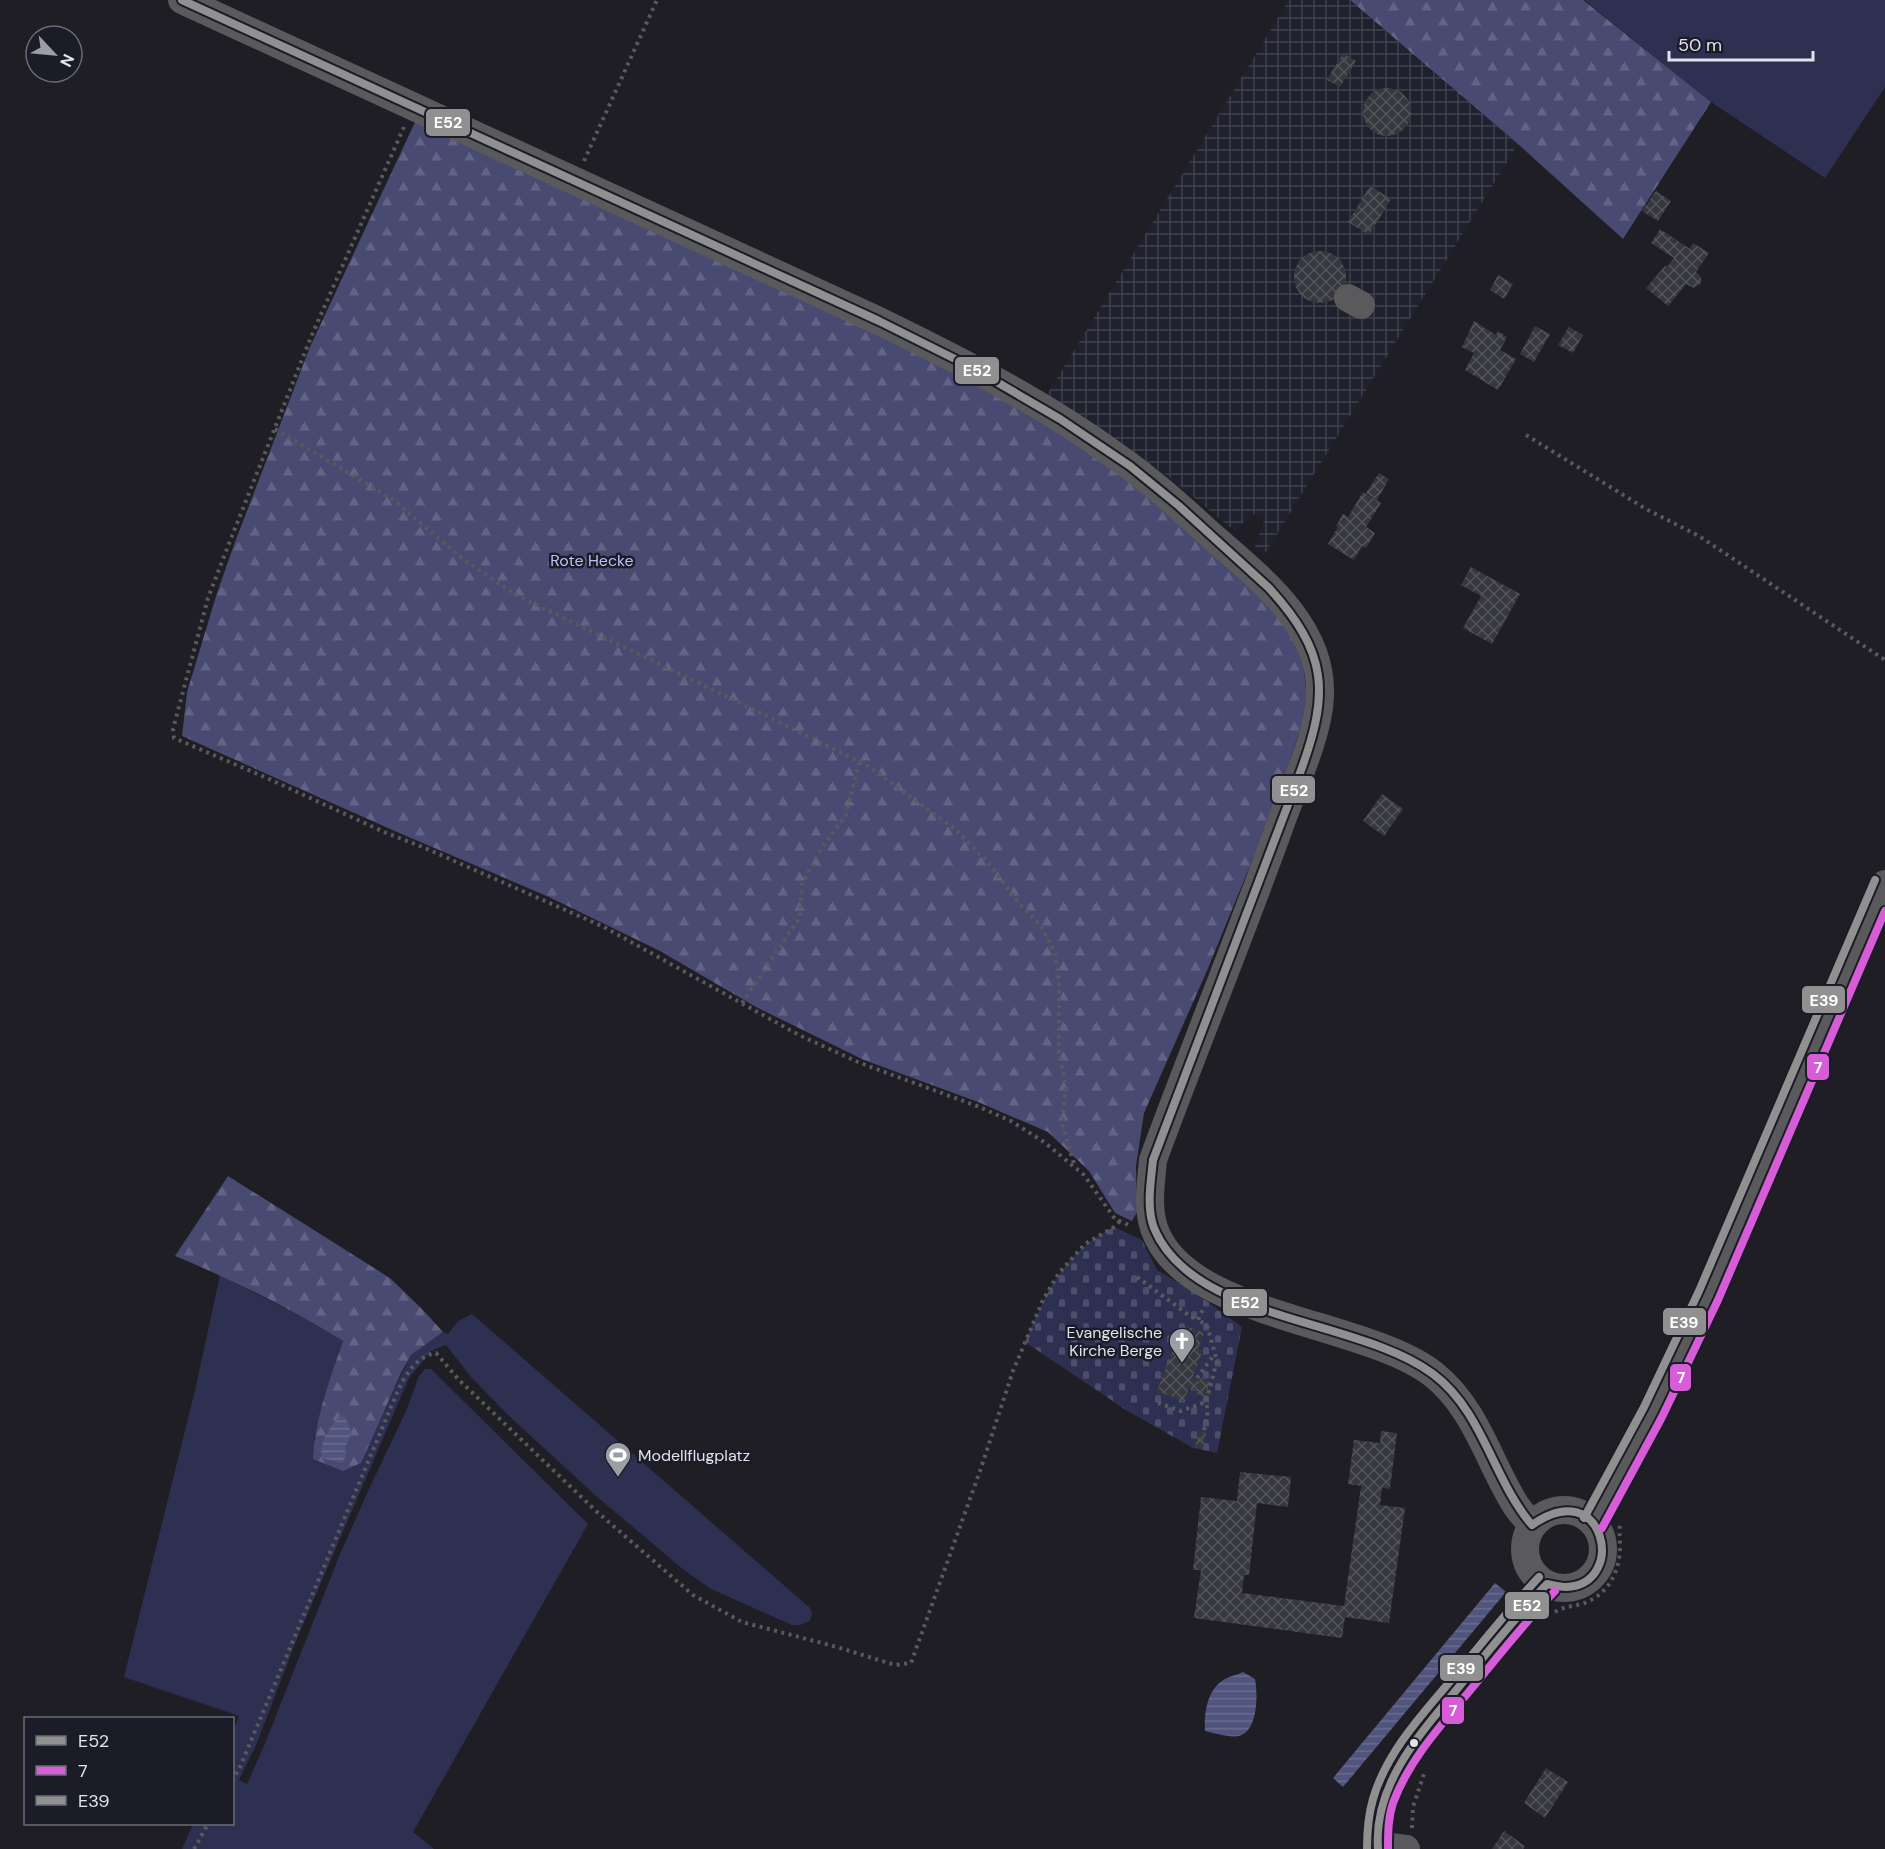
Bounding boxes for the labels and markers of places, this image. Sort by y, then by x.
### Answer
place label: Evangelische Kirche Berge [1066,1322,1162,1361]
church icon: Evangelische Kirche Berge [1167,1326,1197,1364]
sports icon: Modellflugplatz [603,1440,633,1478]
place label: Modellflugplatz [638,1445,750,1466]
unlabelled marker [1408,1737,1420,1749]

